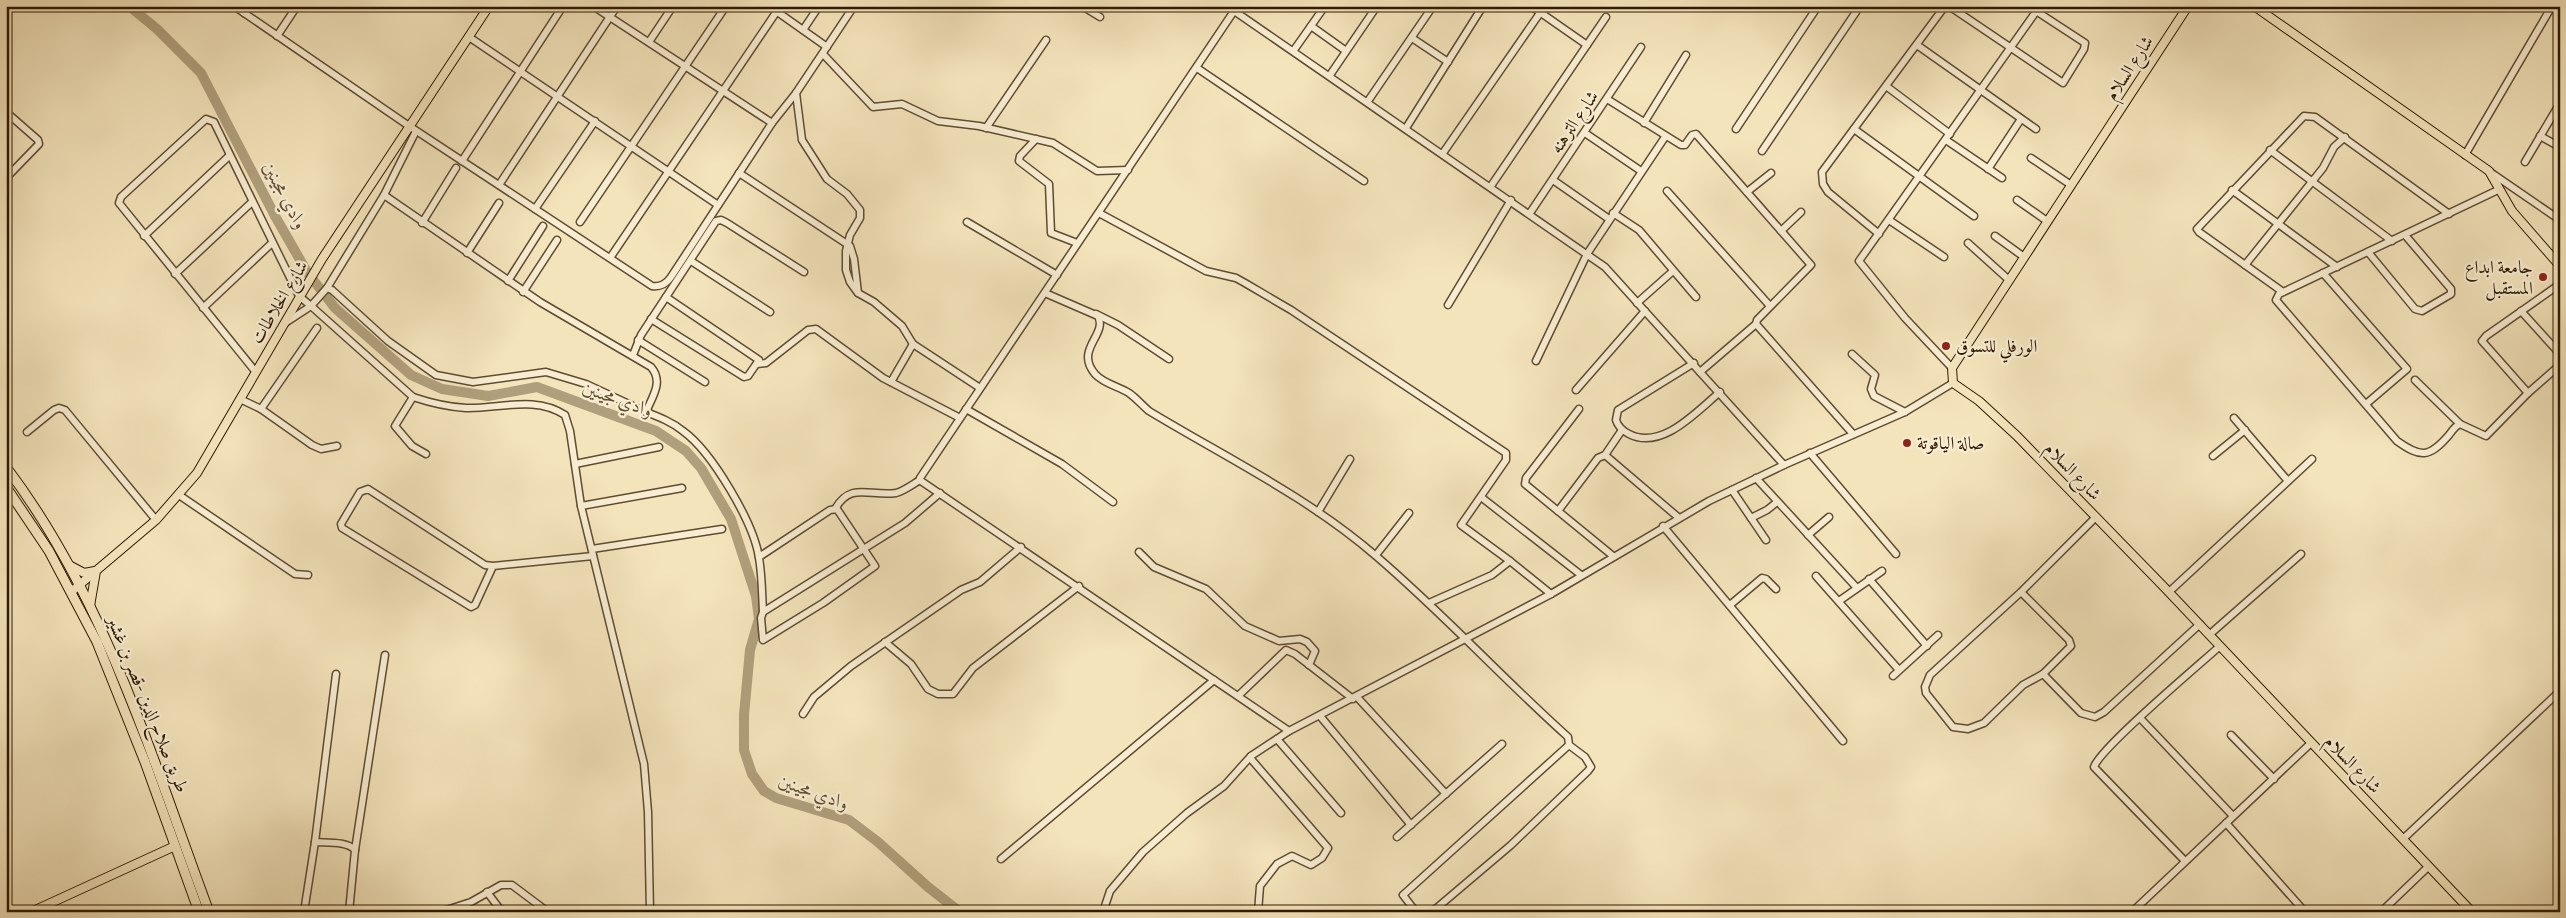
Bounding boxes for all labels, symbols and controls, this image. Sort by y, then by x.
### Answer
street label: شارع السلام [2099,31,2162,107]
street label: شارع الترهنه [1544,86,1606,160]
water label: وادي مجينين [255,157,314,235]
place label: جامعة ابداع المستقبل [2465,255,2533,301]
street label: شارع الخلاطات [245,256,316,350]
marker: جامعة ابداع المستقبل [2537,271,2549,283]
place label: الورفلي للتسوق [1956,334,2037,363]
marker: الورفلي للتسوق [1940,340,1952,352]
water label: وادي مجينين [578,374,657,426]
place label: صالة الياقوتة [1917,431,1984,455]
marker: صالة الياقوتة [1901,437,1913,449]
street label: شارع السلام [2036,437,2107,508]
street label: طريق صلاح الدين -قصر بن غشير [97,610,194,797]
street label: شارع السلام [2316,730,2387,801]
water label: وادي مجينين [774,767,853,819]

